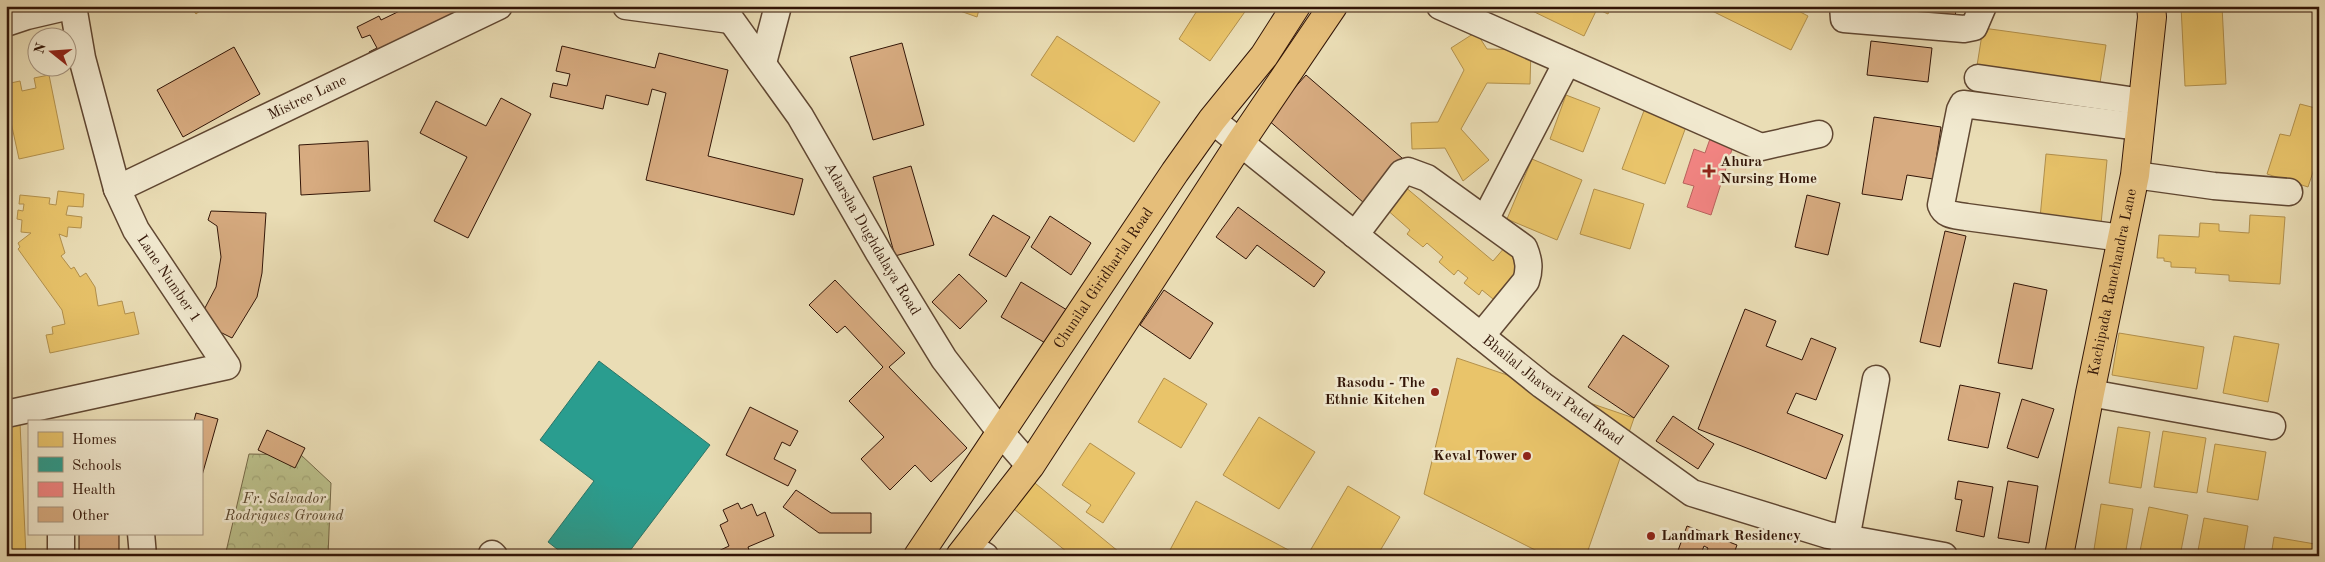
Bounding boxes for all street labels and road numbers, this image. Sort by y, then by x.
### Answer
street label: Mistree Lane [266,73,349,123]
street label: Adarsha Dughdalaya Road [821,160,923,318]
street label: Kachipada Ramchandra Lane [2086,187,2139,377]
street label: Chunilal Giridharlal Road [1051,205,1156,352]
street label: Lane Number 1 [133,233,203,325]
street label: Bhailal Jhaveri Patel Road [1479,333,1626,448]

